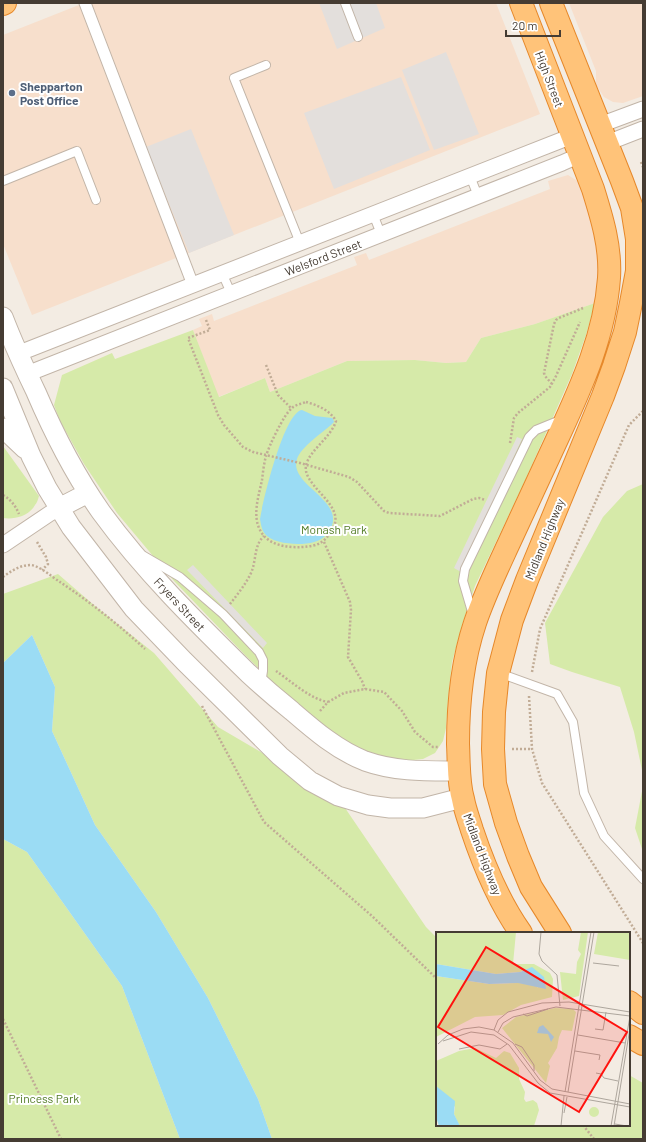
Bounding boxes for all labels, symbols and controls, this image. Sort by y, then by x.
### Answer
scale bar [506,12,560,38]
text: 20 m [512,18,538,32]
street label: High Street [533,49,567,109]
place label: Shepparton Post Office [20,79,83,107]
marker: Shepparton Post Office [7,88,17,98]
street label: Welsford Street [283,236,363,278]
street label: Midland Highway [521,496,567,582]
park label: Monash Park [301,522,367,536]
street label: Fryers Street [152,574,208,634]
street label: Midland Highway [461,811,505,897]
inset map [436,932,630,1126]
park label: Princess Park [9,1091,79,1105]

